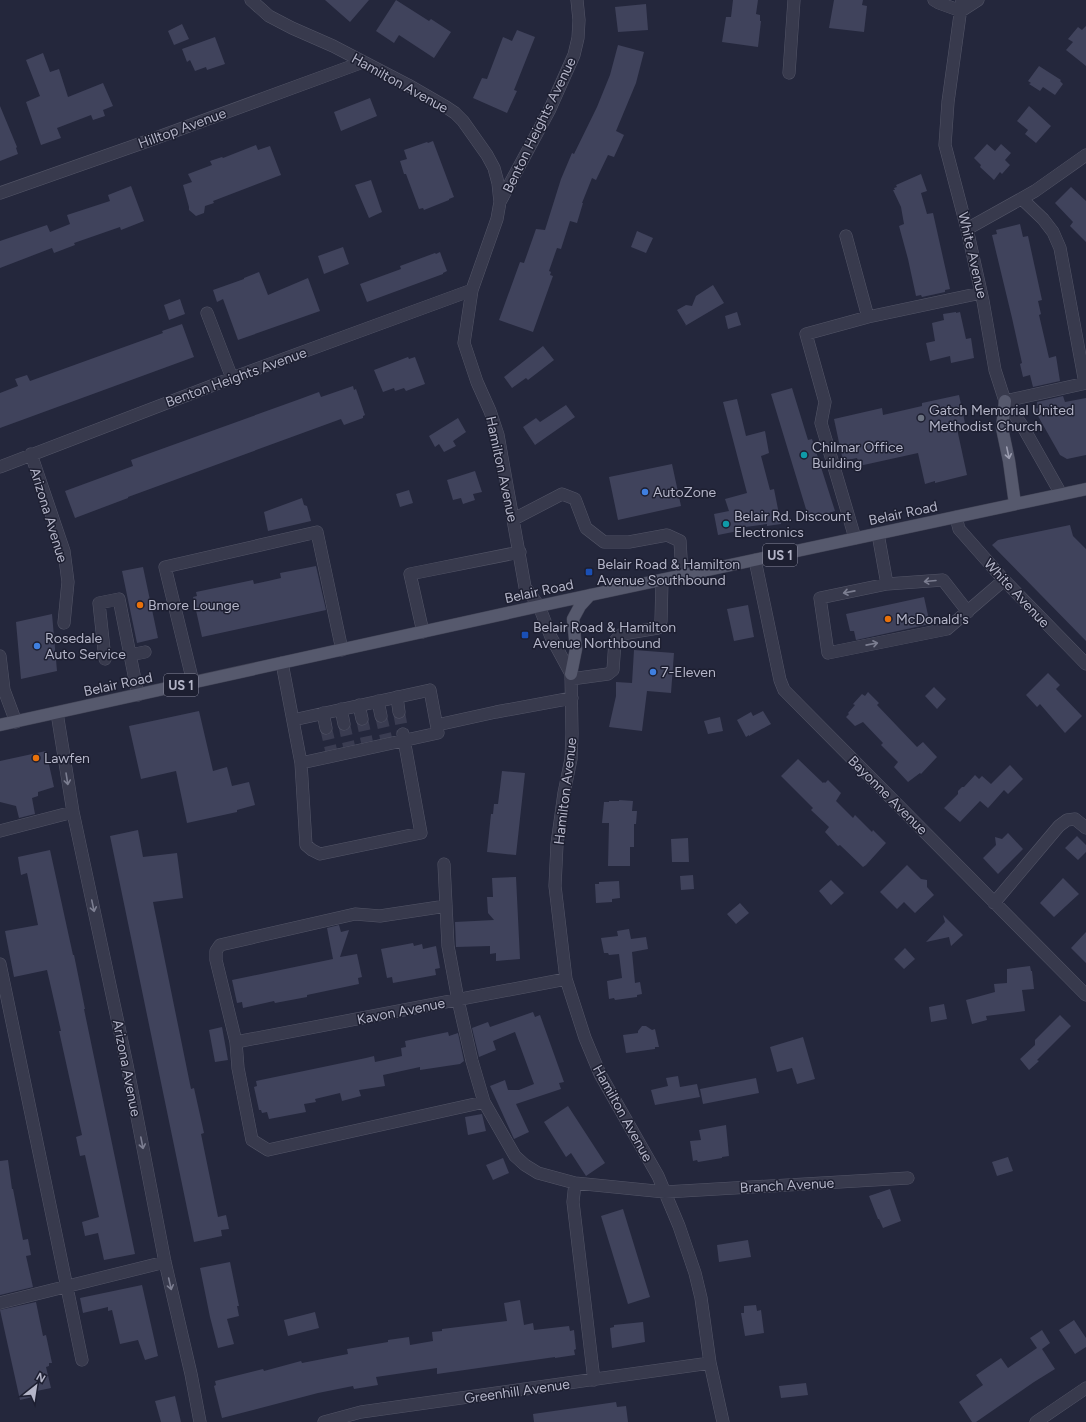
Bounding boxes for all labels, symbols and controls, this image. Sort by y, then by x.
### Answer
street label: Hamilton Avenue [348,50,451,117]
street label: Benton Heights Avenue [499,54,580,196]
street label: Hilltop Avenue [136,105,229,152]
street label: White Avenue [954,210,991,300]
street label: Benton Heights Avenue [163,344,309,411]
place label: Gatch Memorial United Methodist Church [929,402,1074,435]
marker: Gatch Memorial United Methodist Church [916,413,926,423]
street label: Hamilton Avenue [482,415,521,524]
place label: Chilmar Office Building [812,439,903,472]
one-way arrow [1004,446,1012,459]
marker: Chilmar Office Building [799,450,809,460]
street label: Arizona Avenue [26,466,71,565]
place label: AutoZone [653,484,717,501]
marker: AutoZone [640,487,650,497]
street label: Belair Road [867,498,939,529]
place label: Belair Rd. Discount Electronics [734,508,851,541]
marker: Belair Rd. Discount Electronics [721,519,731,529]
road number: US 1 [763,544,797,566]
street label: White Avenue [980,555,1053,632]
place label: Belair Road & Hamilton Avenue Southbound [597,556,740,589]
marker: Belair Road & Hamilton Avenue Southbound [584,567,594,577]
street label: Belair Road [503,576,575,607]
one-way arrow [924,577,937,584]
one-way arrow [843,588,856,596]
place label: Bmore Lounge [148,597,240,614]
marker: Bmore Lounge [135,600,145,610]
place label: McDonald's [896,611,969,628]
marker: McDonald's [883,614,893,624]
place label: Belair Road & Hamilton Avenue Northbound [533,619,676,652]
place label: Rosedale Auto Service [45,630,126,663]
marker: Belair Road & Hamilton Avenue Northbound [520,630,530,640]
one-way arrow [865,640,878,648]
marker: Rosedale Auto Service [32,641,42,651]
place label: 7-Eleven [661,664,716,681]
marker: 7-Eleven [648,667,658,677]
street label: Belair Road [82,669,154,700]
road number: US 1 [164,674,198,696]
street label: Hamilton Avenue [550,736,581,846]
place label: Lawfen [44,750,90,767]
street label: Bayonne Avenue [845,752,931,839]
marker: Lawfen [31,753,41,763]
one-way arrow [63,772,71,785]
one-way arrow [90,899,98,912]
street label: Kavon Avenue [356,995,447,1028]
street label: Arizona Avenue [109,1018,144,1118]
street label: Hamilton Avenue [589,1062,656,1165]
one-way arrow [139,1136,147,1149]
street label: Branch Avenue [739,1175,835,1196]
one-way arrow [167,1278,175,1291]
north arrow [16,1366,56,1406]
text: N [34,1370,48,1386]
street label: Greenhill Avenue [463,1376,571,1407]

